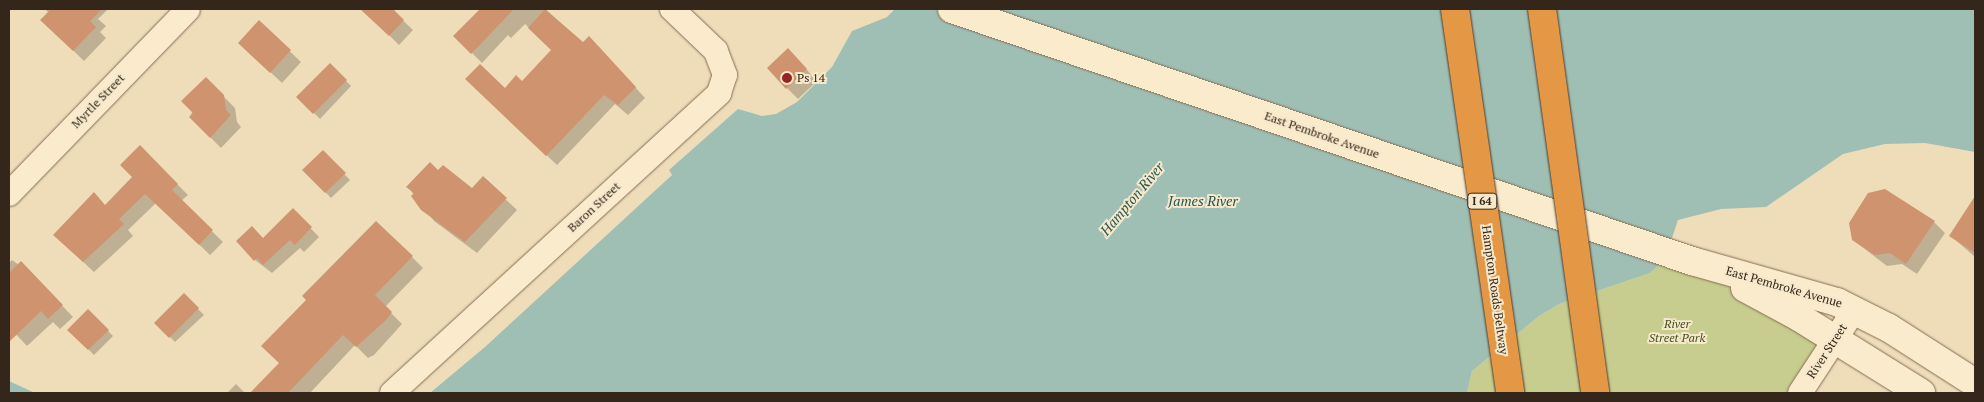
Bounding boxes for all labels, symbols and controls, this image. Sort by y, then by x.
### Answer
street label: Myrtle Street [68,71,128,131]
place label: Ps 14 [797,71,825,85]
marker: Ps 14 [781,72,793,84]
street label: East Pembroke Avenue [1263,109,1381,161]
water label: Hampton River [1097,159,1167,239]
street label: Baron Street [565,179,623,235]
road number: I 64 [1467,192,1497,210]
water label: James River [1168,193,1238,209]
street label: Hampton Roads Beltway [1479,225,1511,355]
street label: East Pembroke Avenue [1724,263,1844,311]
park label: River Street Park [1649,317,1705,345]
street label: River Street [1804,321,1850,381]

